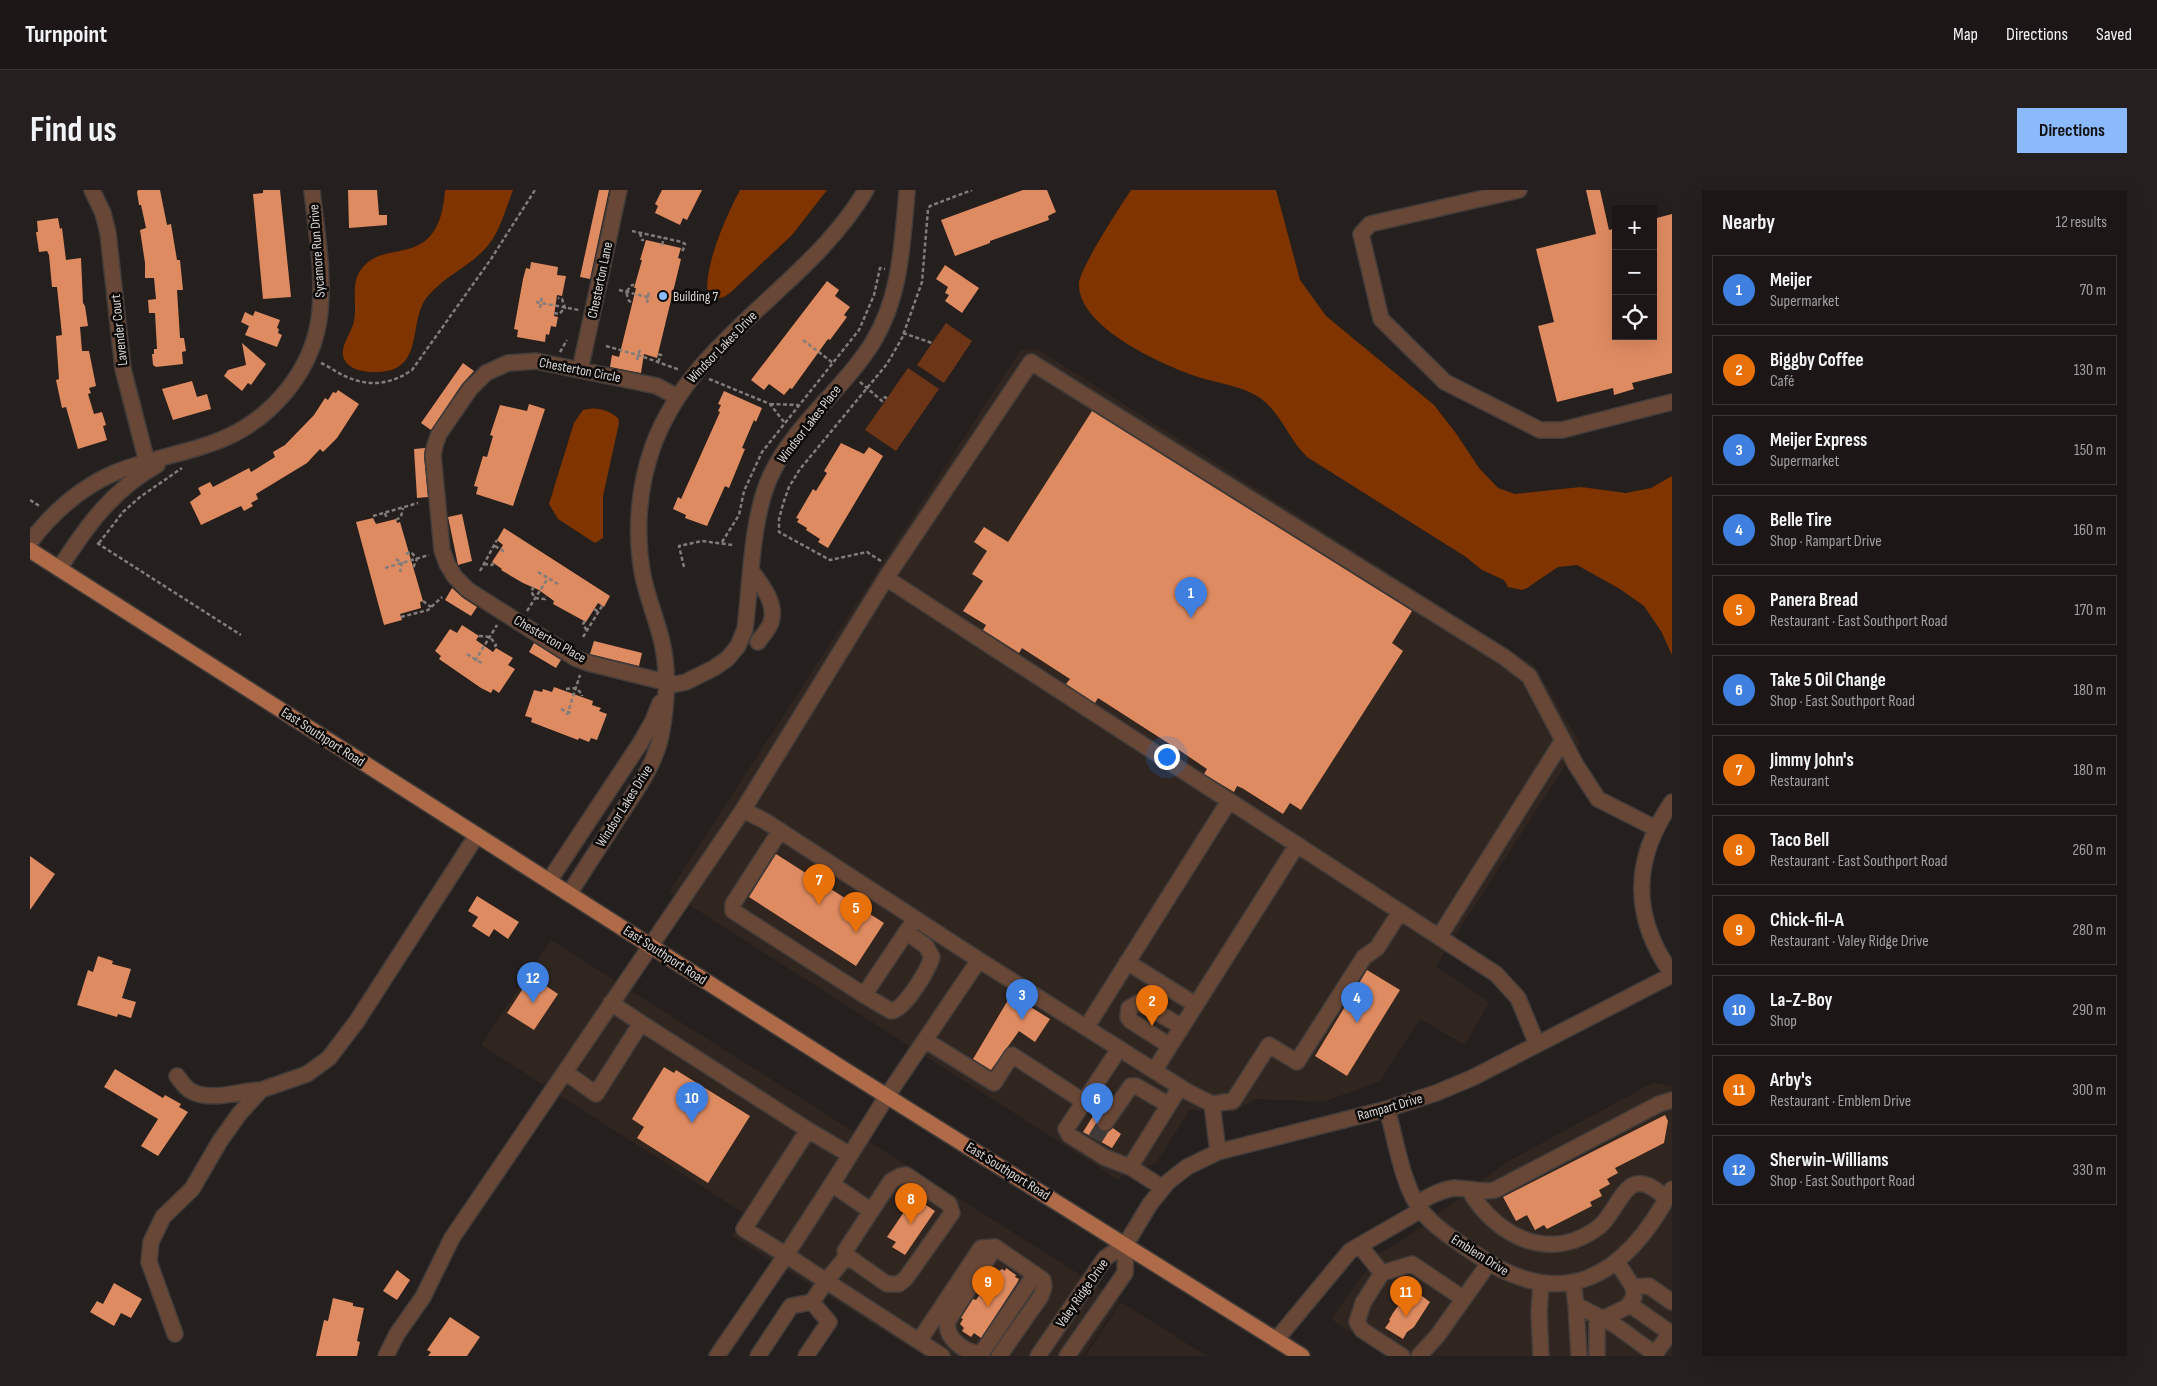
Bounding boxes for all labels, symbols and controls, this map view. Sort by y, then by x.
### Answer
text: Turnpoint [25,20,107,49]
text: Map [1953,24,1978,45]
text: Directions [2006,24,2068,45]
text: Saved [2096,24,2132,45]
button: Directions [2017,108,2127,153]
text: Find us [30,109,117,152]
street label: Sycamore Run Drive [305,204,329,298]
map controls [1612,205,1657,340]
button: + [1612,205,1657,250]
text: Nearby [1722,210,1775,235]
text: 12 results [2055,213,2107,232]
street label: Chesterton Lane [584,240,616,320]
button: − [1612,250,1657,295]
text: Meijer [1770,269,1812,292]
text: 1 [1736,281,1742,300]
text: 70 m [2080,281,2106,300]
place label: Building 7 [673,288,719,305]
marker: Building 7 [657,290,669,302]
text: Supermarket [1770,292,1839,311]
street label: Lavender Court [107,293,131,367]
button: locate [1612,295,1657,340]
street label: Windsor Lakes Drive [683,307,761,387]
text: Biggby Coffee [1770,349,1864,372]
street label: Chesterton Circle [538,354,622,386]
text: 2 [1735,361,1743,380]
text: 130 m [2074,361,2106,380]
text: Café [1770,372,1794,391]
street label: Windsor Lakes Place [773,382,845,466]
text: Meijer Express [1770,429,1867,452]
text: 3 [1735,441,1743,460]
text: 150 m [2074,441,2106,460]
text: Supermarket [1770,452,1839,471]
text: Belle Tire [1770,509,1832,532]
text: 4 [1735,521,1743,540]
text: 160 m [2073,521,2106,540]
text: Shop · Rampart Drive [1770,532,1882,551]
pin: 1 [1175,577,1207,618]
text: Panera Bread [1770,589,1858,612]
text: 5 [1735,601,1743,620]
text: 170 m [2074,601,2106,620]
street label: Chesterton Place [511,611,589,667]
text: Restaurant · East Southport Road [1770,612,1947,631]
text: Take 5 Oil Change [1770,669,1886,692]
text: 6 [1735,681,1743,700]
text: 180 m [2073,681,2106,700]
text: Shop · East Southport Road [1770,692,1915,711]
street label: East Southport Road [278,704,368,770]
your location [1154,744,1180,770]
text: Jimmy John's [1770,749,1854,772]
text: 7 [1736,761,1742,780]
text: 180 m [2073,761,2106,780]
street label: Windsor Lakes Drive [592,762,656,850]
text: Restaurant [1770,772,1829,791]
text: Taco Bell [1770,829,1829,852]
text: 8 [1735,841,1743,860]
text: 260 m [2072,841,2106,860]
text: Restaurant · East Southport Road [1770,852,1947,871]
pin: 7 [803,864,835,905]
pin: 5 [840,892,872,933]
text: Chick-fil-A [1770,909,1844,932]
text: 9 [1735,921,1743,940]
text: 280 m [2072,921,2106,940]
street label: East Southport Road [620,922,710,988]
text: Restaurant · Valey Ridge Drive [1770,932,1929,951]
pin: 12 [517,962,549,1003]
pin: 3 [1006,979,1038,1020]
pin: 4 [1341,982,1373,1023]
pin: 2 [1136,985,1168,1026]
text: La-Z-Boy [1770,989,1832,1012]
text: 10 [1732,1001,1746,1020]
text: 290 m [2072,1001,2106,1020]
text: Shop [1770,1012,1797,1031]
text: Arby's [1770,1069,1812,1092]
text: 11 [1733,1081,1745,1100]
text: 300 m [2072,1081,2106,1100]
pin: 10 [676,1082,708,1123]
pin: 6 [1081,1083,1113,1124]
street label: Rampart Drive [1355,1090,1425,1124]
text: Restaurant · Emblem Drive [1770,1092,1911,1111]
street label: East Southport Road [963,1138,1053,1204]
text: Sherwin-Williams [1770,1149,1889,1172]
text: 12 [1732,1161,1746,1180]
text: 330 m [2073,1161,2106,1180]
text: Shop · East Southport Road [1770,1172,1915,1191]
pin: 8 [895,1183,927,1224]
street label: Emblem Drive [1448,1231,1512,1279]
street label: Valey Ridge Drive [1052,1255,1112,1331]
pin: 9 [972,1266,1004,1307]
pin: 11 [1390,1276,1422,1317]

